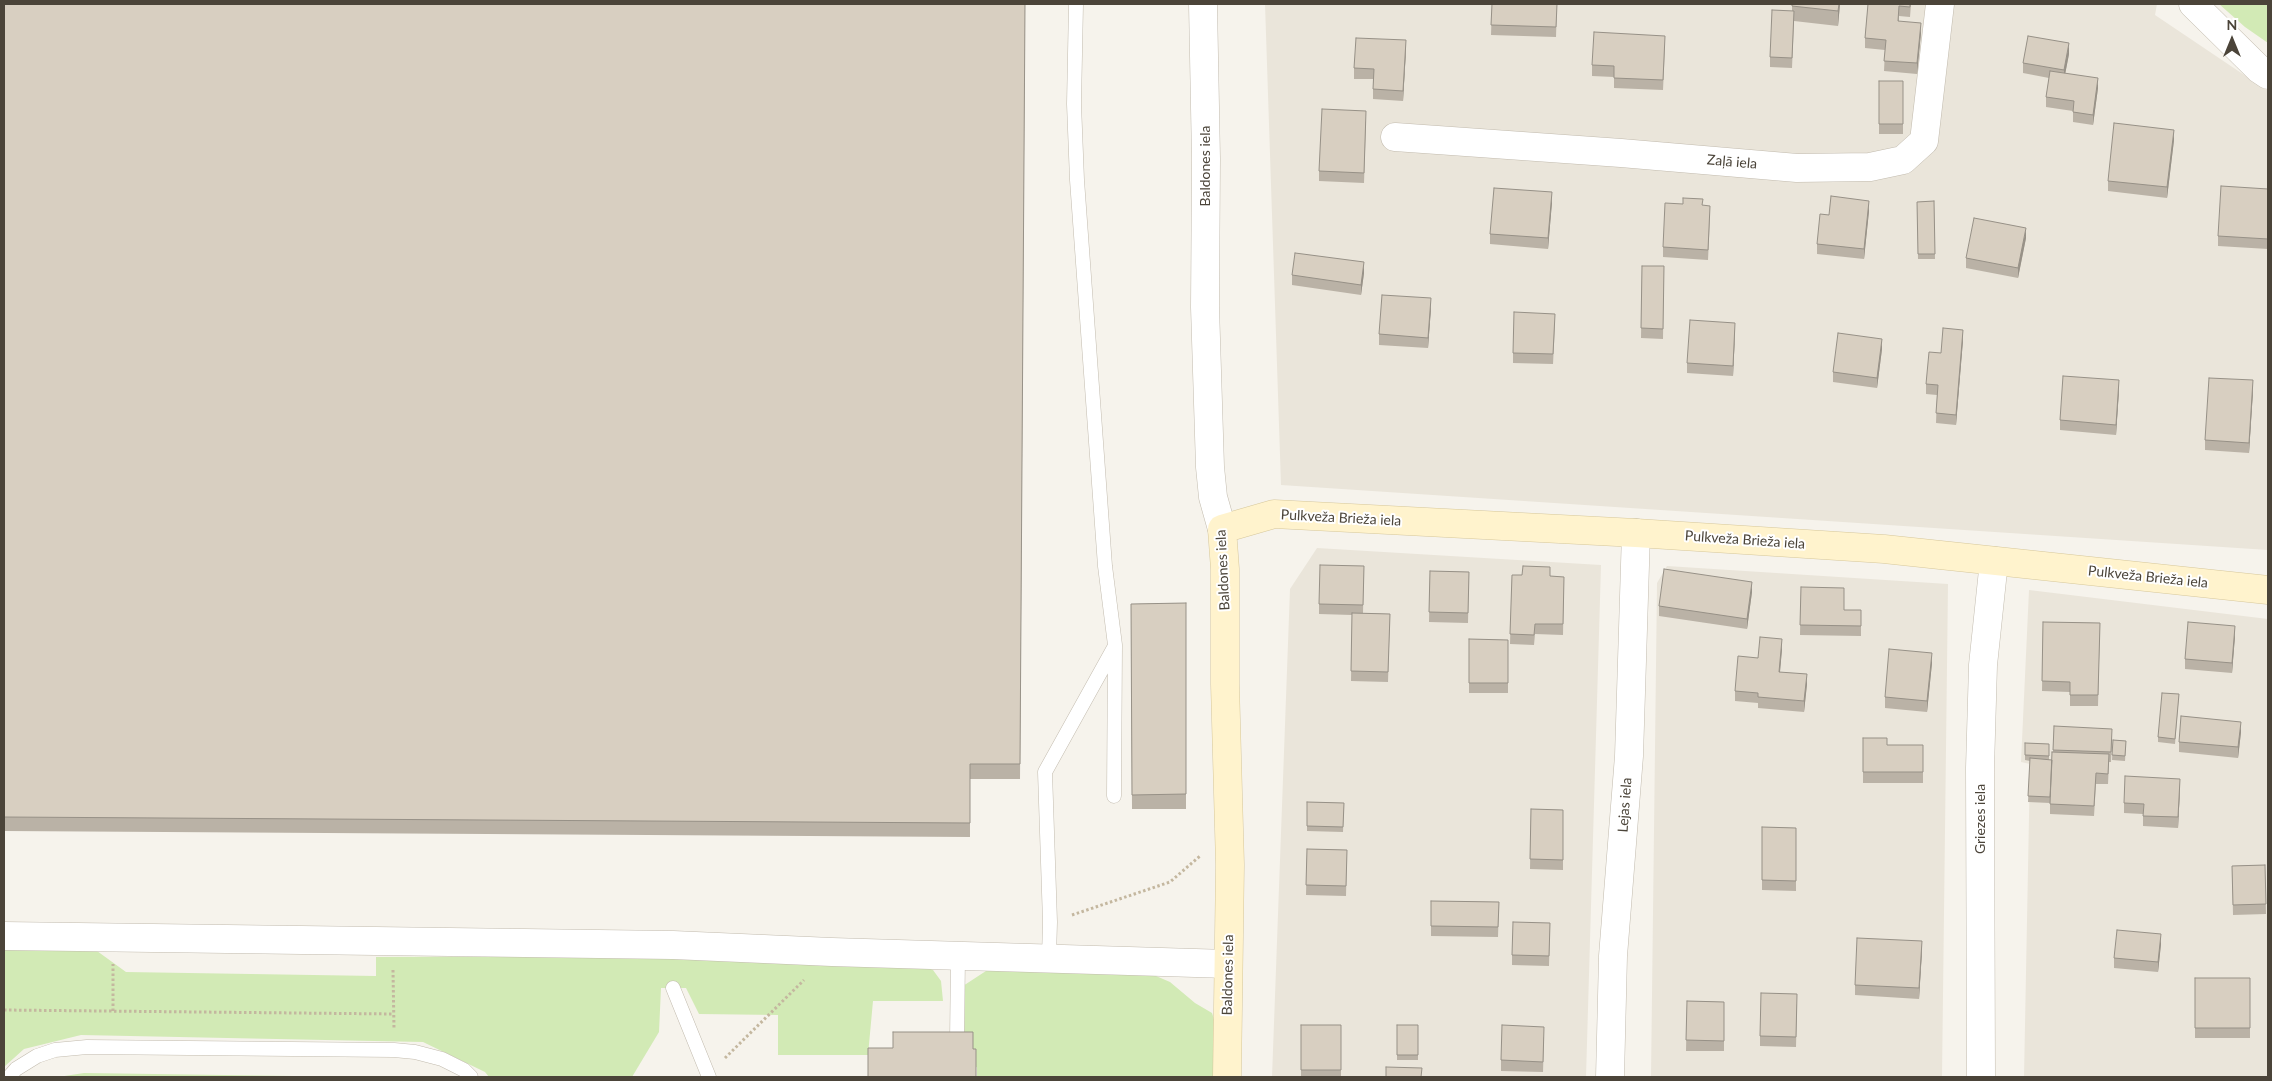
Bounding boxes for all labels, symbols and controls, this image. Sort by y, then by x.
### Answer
north arrow [2207,15,2257,65]
text: N [2227,16,2237,33]
street label: Baldones iela [1197,126,1213,206]
street label: Zaļā iela [1706,151,1758,173]
street label: Pulkveža Brieža iela [1280,506,1402,530]
street label: Pulkveža Brieža iela [1684,527,1806,553]
street label: Baldones iela [1212,529,1234,611]
street label: Pulkveža Brieža iela [2087,562,2209,592]
street label: Lejas iela [1615,777,1635,833]
street label: Griezes iela [1972,784,1988,854]
street label: Baldones iela [1219,934,1237,1016]

